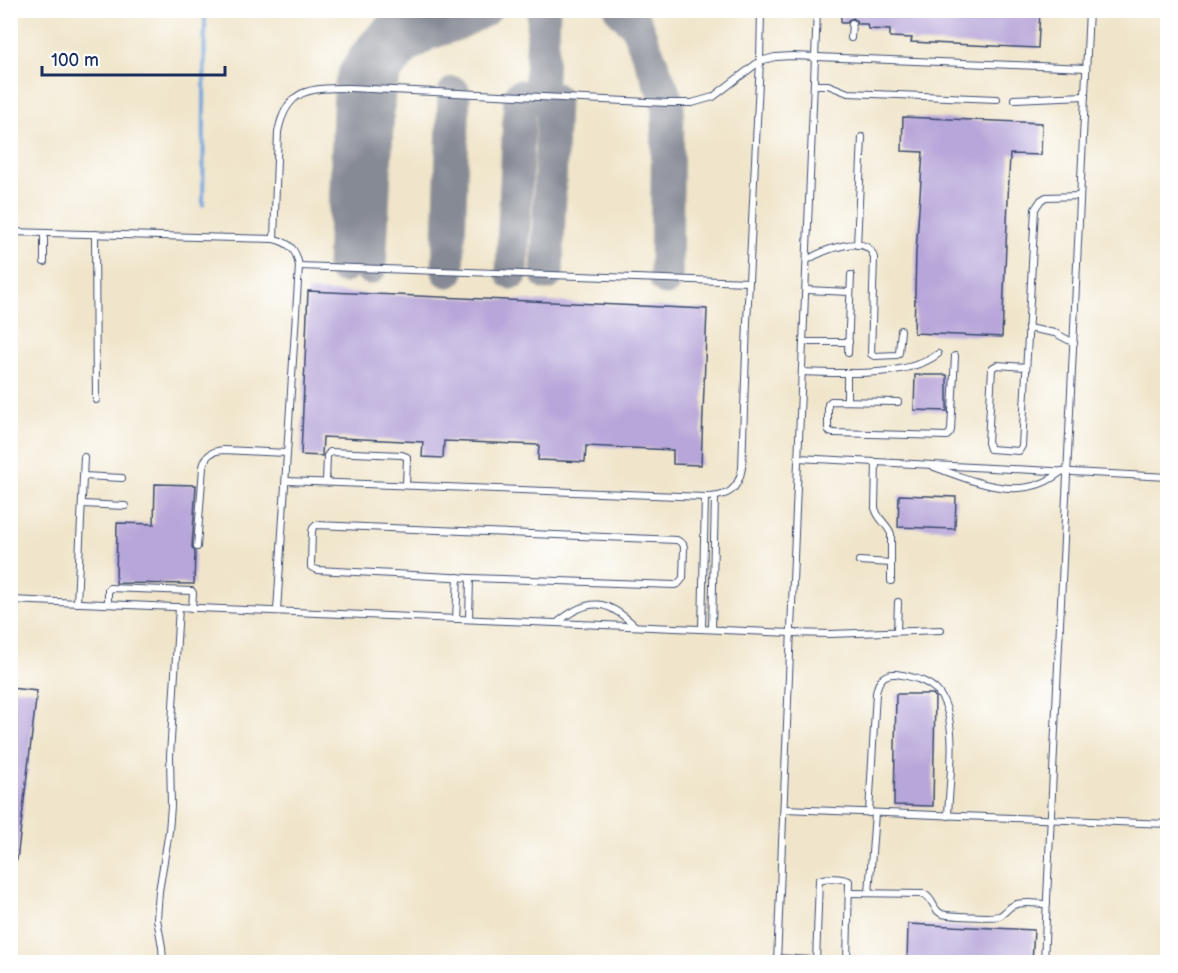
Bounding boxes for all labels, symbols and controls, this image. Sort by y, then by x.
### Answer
scale bar [42,39,225,77]
text: 100 m [51,50,99,71]

